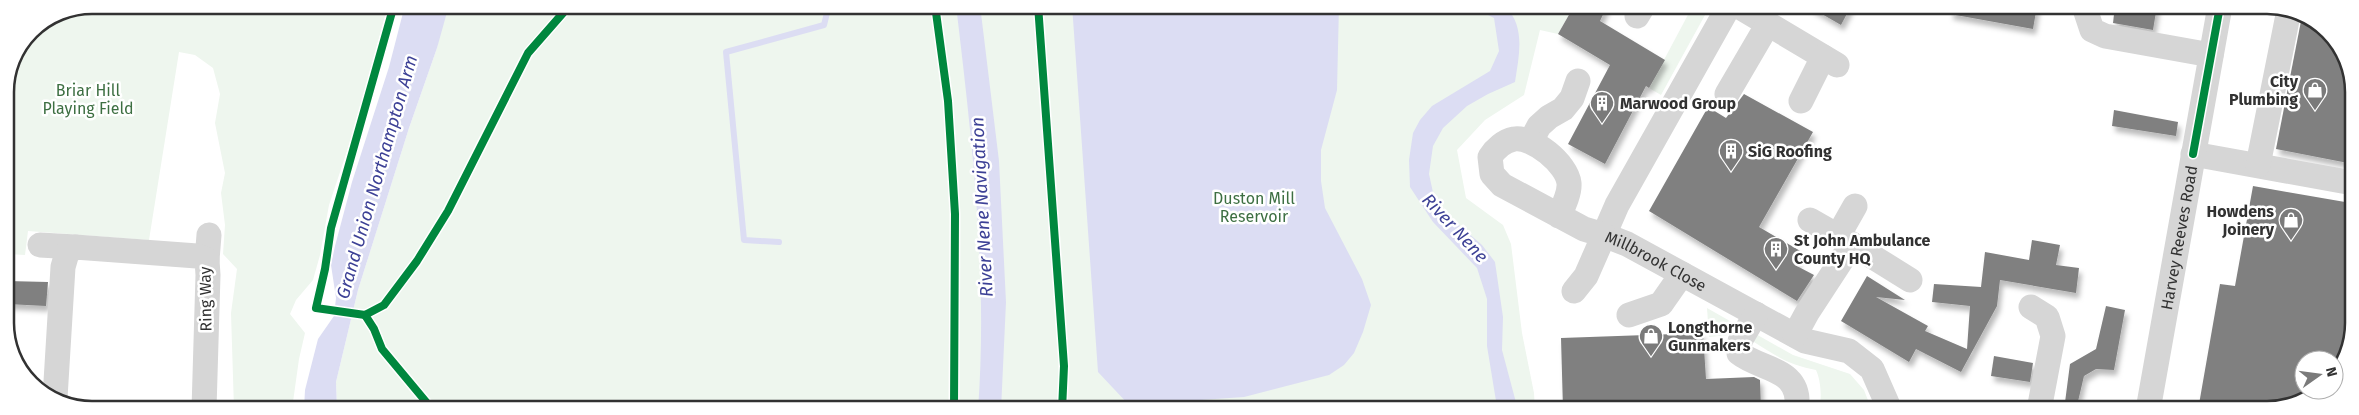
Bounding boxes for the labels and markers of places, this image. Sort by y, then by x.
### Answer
place label: City Plumbing [2229,72,2299,109]
shop icon: City Plumbing [2302,77,2328,111]
building icon: Marwood Group [1589,90,1615,124]
place label: Marwood Group [1620,94,1736,113]
building icon: SiG Roofing [1718,138,1744,172]
place label: SiG Roofing [1748,142,1832,161]
place label: Howdens Joinery [2207,202,2275,239]
shop icon: Howdens Joinery [2278,207,2304,241]
place label: St John Ambulance County HQ [1794,231,1930,268]
building icon: St John Ambulance County HQ [1763,236,1789,270]
place label: Longthorne Gunmakers [1668,318,1753,355]
shop icon: Longthorne Gunmakers [1638,323,1664,357]

